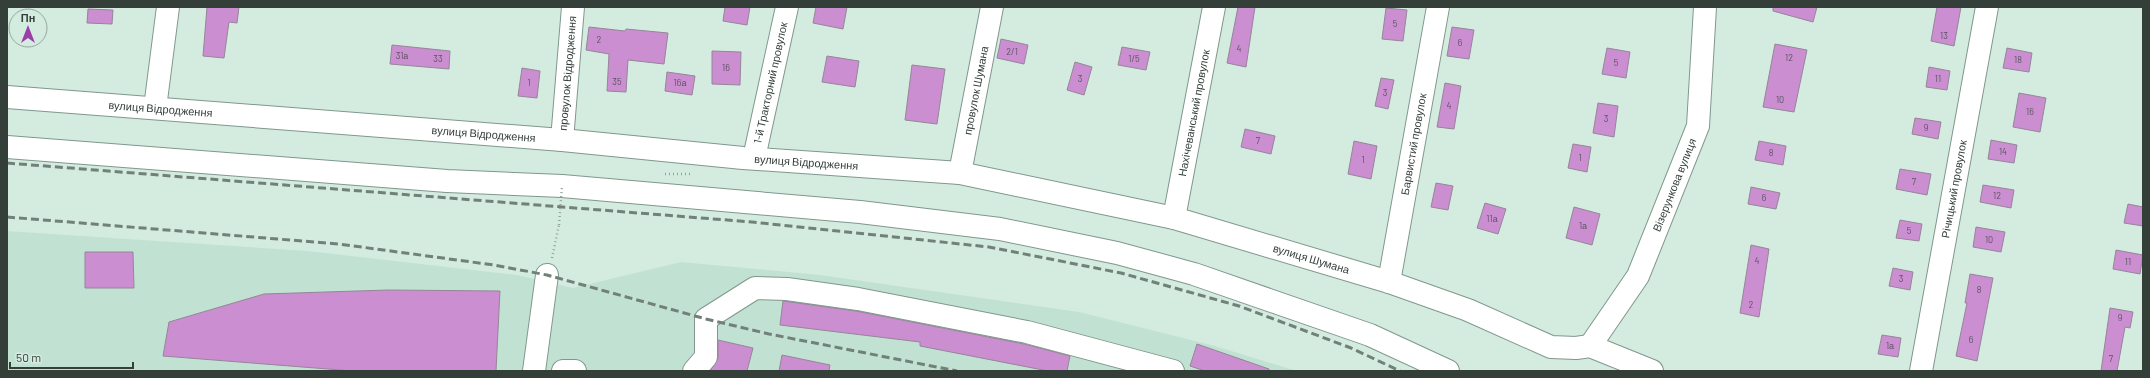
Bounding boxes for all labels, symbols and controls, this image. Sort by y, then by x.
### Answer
north arrow [8,8,48,48]
text: Пн [21,11,35,24]
street label: провулок Відродження [556,15,578,131]
house number: 5 [1393,18,1398,29]
street label: 1-й Тракторний провулок [750,20,790,145]
house number: 13 [1940,30,1948,41]
house number: 2 [597,34,602,45]
house number: 6 [1458,37,1463,48]
house number: 4 [1237,43,1242,54]
street label: провулок Шумана [960,44,990,136]
house number: 2/1 [1006,46,1018,57]
street label: Нахічеванський провулок [1175,48,1212,177]
house number: 31а [396,50,408,61]
house number: 12 [1785,52,1793,63]
house number: 33 [433,53,443,64]
house number: 1/5 [1128,53,1140,64]
house number: 18 [2014,54,2022,65]
house number: 5 [1614,57,1619,68]
house number: 16 [722,62,730,73]
house number: 3 [1078,73,1083,84]
house number: 11 [1935,73,1941,84]
house number: 35 [612,76,622,87]
house number: 1 [527,77,531,88]
house number: 16а [674,77,686,88]
house number: 3 [1383,87,1388,98]
street label: Барвистий провулок [1398,92,1429,196]
house number: 10 [1776,94,1784,105]
street label: вулиця Відродження [108,98,213,119]
house number: 4 [1447,100,1452,111]
house number: 16 [2026,106,2034,117]
house number: 3 [1604,113,1609,124]
house number: 9 [1924,122,1929,133]
street label: вулиця Відродження [431,123,536,144]
house number: 7 [1256,135,1261,146]
street label: Візерункова вулиця [1650,136,1698,233]
street label: Річицький провулок [1938,139,1969,239]
house number: 14 [1999,146,2007,157]
house number: 8 [1769,147,1774,158]
street label: вулиця Відродження [754,152,859,172]
house number: 1 [1578,152,1582,163]
house number: 1 [1361,154,1365,165]
house number: 7 [1912,176,1917,187]
house number: 12 [1993,190,2001,201]
house number: 6 [1762,192,1767,203]
house number: 11а [1486,213,1498,224]
house number: 1а [1579,220,1587,231]
house number: 5 [1907,225,1912,236]
house number: 10 [1985,234,1993,245]
street label: вулиця Шумана [1272,241,1352,276]
house number: 4 [1755,255,1760,266]
house number: 11 [2125,256,2131,267]
house number: 3 [1899,273,1904,284]
house number: 8 [1977,284,1982,295]
house number: 2 [1749,299,1754,310]
house number: 9 [2118,312,2123,323]
house number: 6 [1969,334,1974,345]
house number: 1а [1886,340,1894,351]
scale bar [10,344,133,370]
text: 50 m [16,350,41,364]
house number: 7 [2109,353,2114,364]

